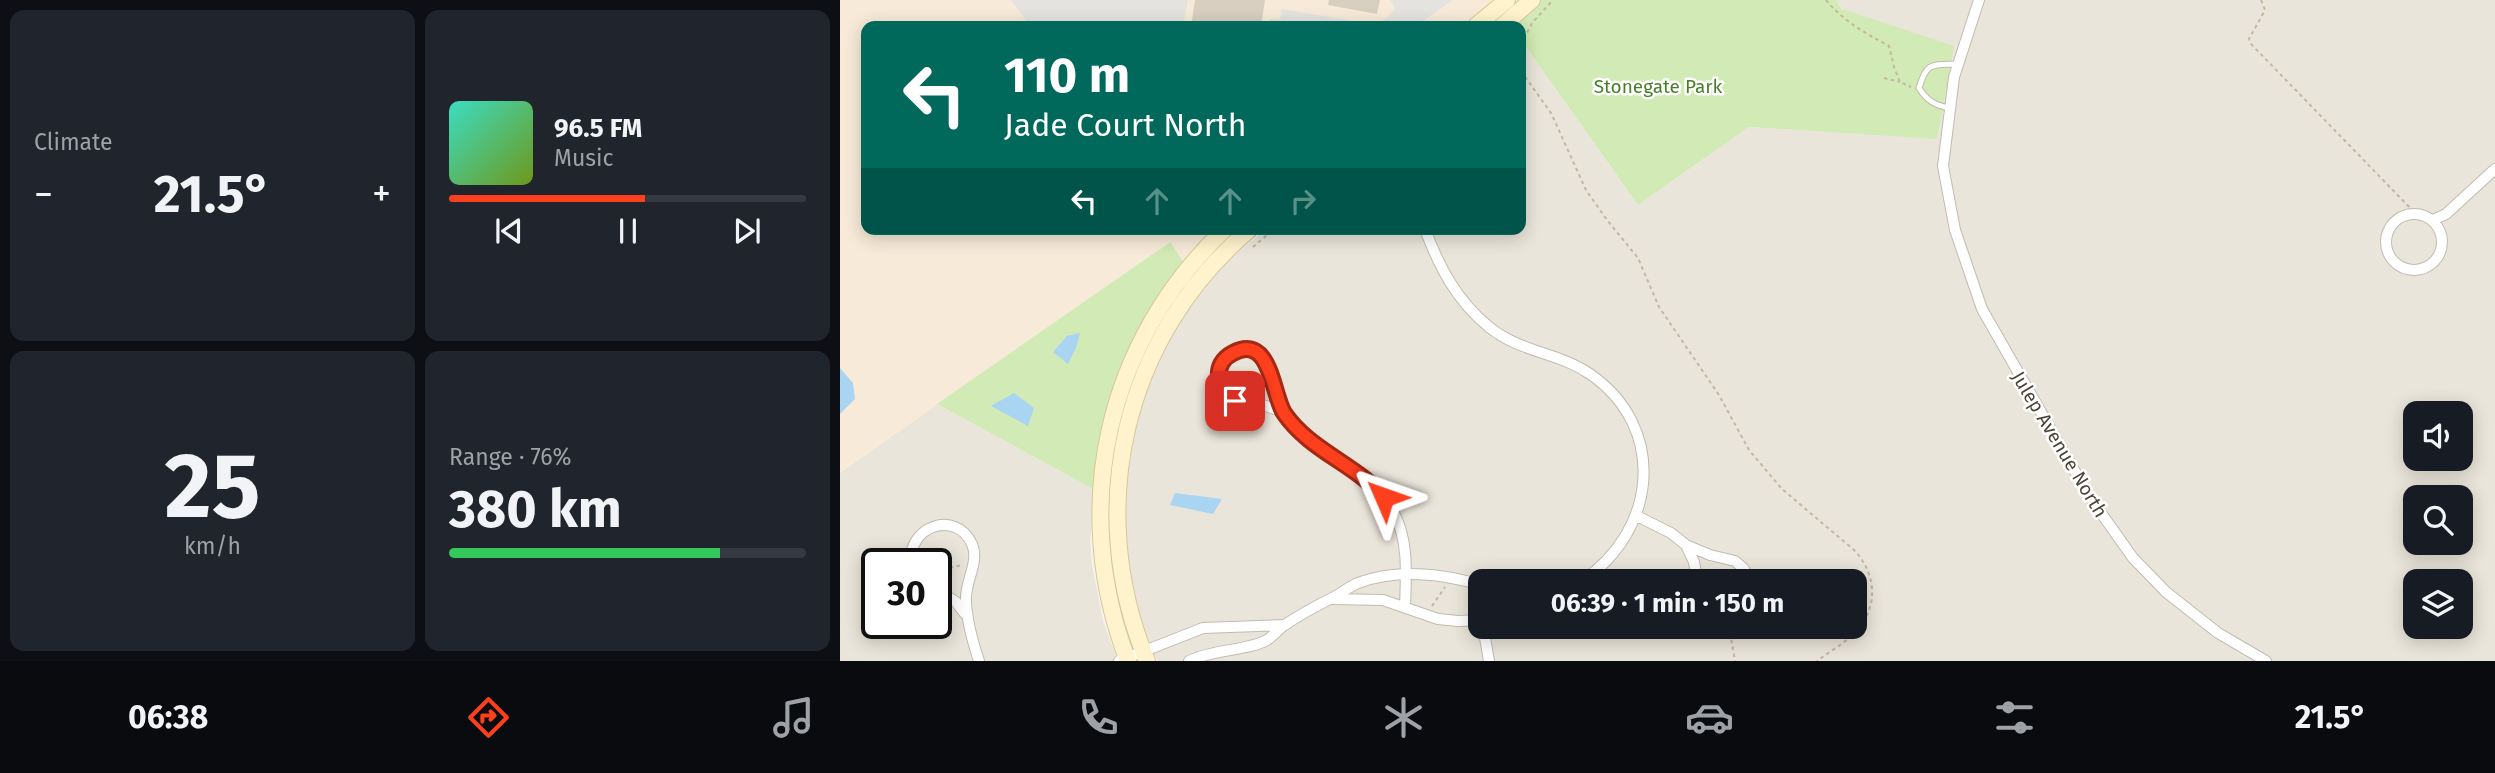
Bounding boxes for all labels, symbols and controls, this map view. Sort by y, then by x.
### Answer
text: 110 m [1004,46,1130,105]
icon: left [889,49,980,140]
park label: Stonegate Park [1594,75,1723,98]
text: Jade Court North [1004,106,1246,144]
text: 96.5 FM [554,113,642,144]
text: Climate [34,128,113,156]
text: Music [554,144,614,172]
text: 21.5° [154,163,271,226]
text: − [34,171,53,217]
text: + [372,171,391,217]
icon: left [1065,182,1103,220]
icon: ahead [1138,182,1176,220]
icon: ahead [1211,182,1249,220]
icon: right [1284,182,1322,220]
icon: previous [490,212,528,250]
icon: pause [609,212,647,250]
icon: next [728,212,766,250]
street label: Julep Avenue North [2007,367,2112,522]
pin [1205,371,1265,431]
icon: arrive [1216,382,1254,420]
map controls [2403,401,2473,639]
button: sound [2403,401,2473,471]
text: 25 [165,432,260,541]
text: Range · 76% [449,443,571,471]
position arrow [1347,460,1421,534]
text: 380 km [449,478,622,541]
button: search [2403,485,2473,555]
text: km/h [184,532,241,560]
speed limit sign: 30 [861,548,952,639]
button: layers [2403,569,2473,639]
text: 06:39 · 1 min · 150 m [1551,588,1784,619]
icon: directions [464,693,513,742]
icon: music [769,693,818,742]
icon: phone [1074,693,1123,742]
icon: climate [1379,693,1428,742]
icon: car [1685,693,1734,742]
icon: filters [1990,693,2039,742]
text: 06:38 [128,698,208,736]
text: 21.5° [2295,698,2367,736]

